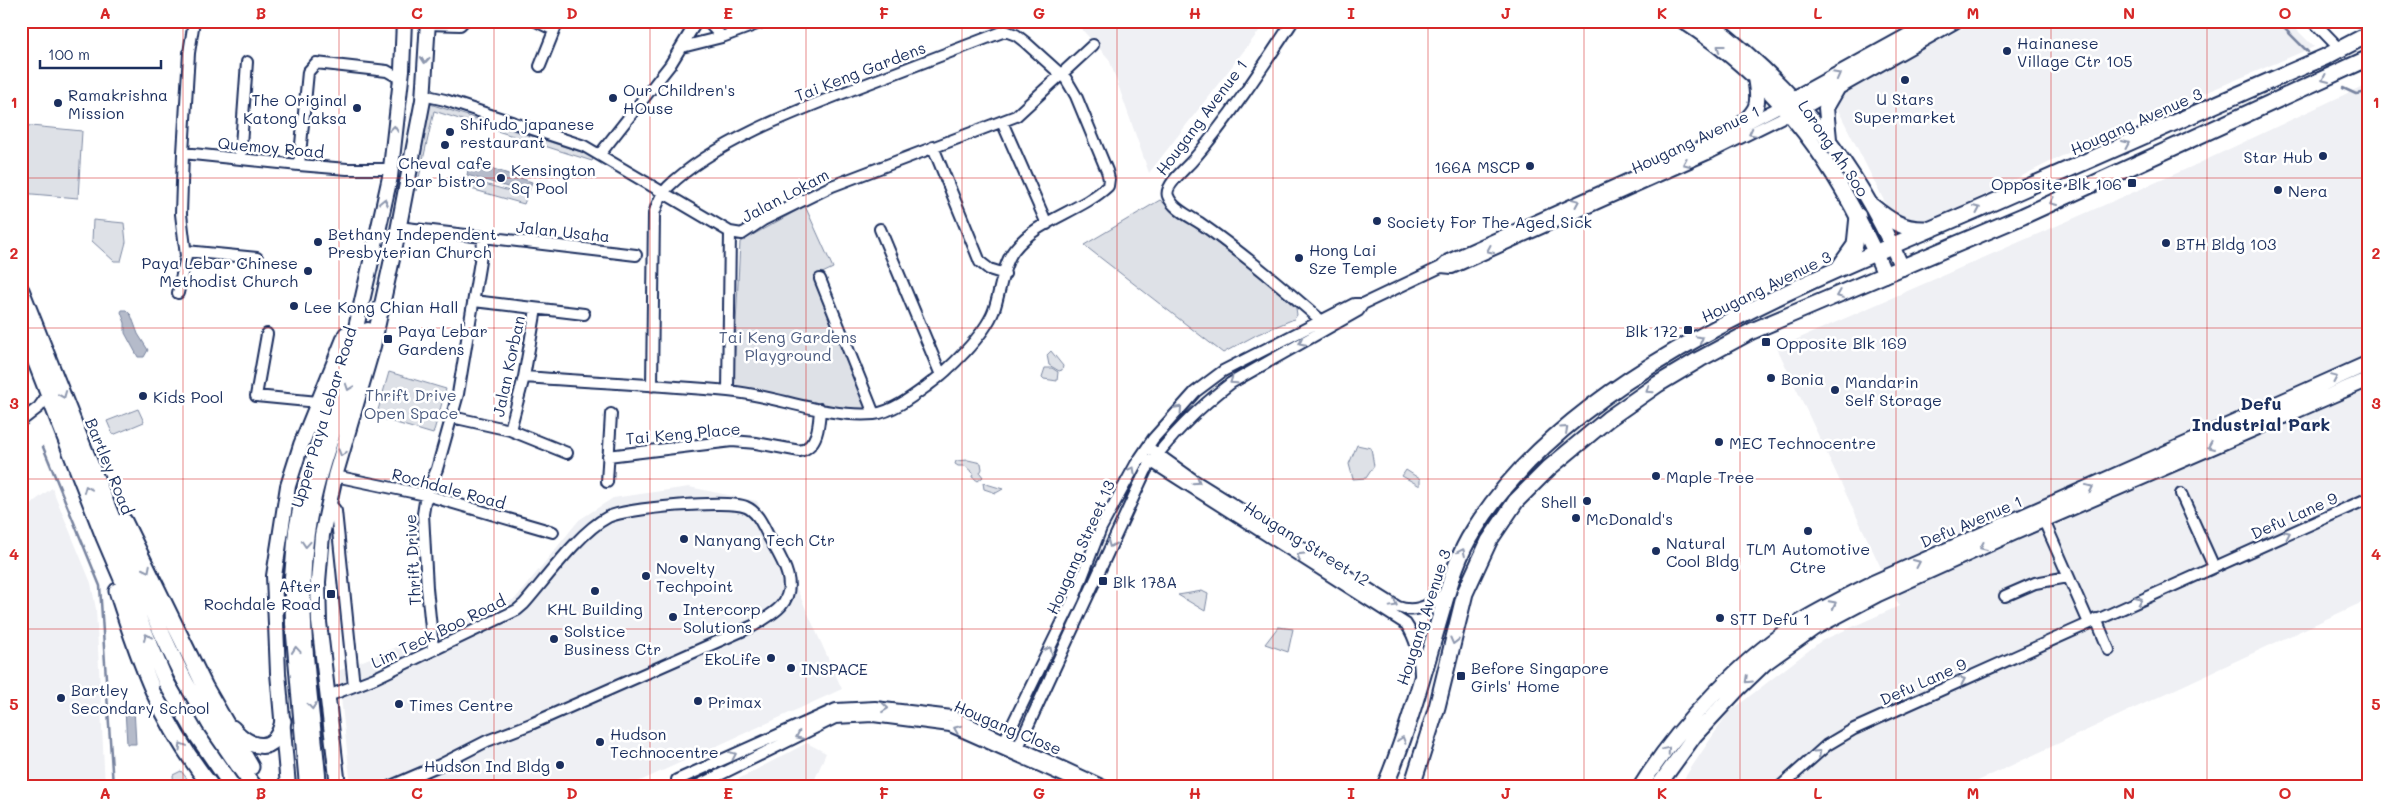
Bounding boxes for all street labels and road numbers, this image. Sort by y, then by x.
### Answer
street label: Tai Keng Gardens [792,36,928,106]
street label: Hougang Avenue 1 [1151,55,1251,179]
street label: Hougang Avenue 3 [2067,83,2205,159]
street label: Lorong Ah Soo [1794,96,1874,200]
street label: Hougang Avenue 1 [1627,100,1763,178]
street label: Quemoy Road [217,132,325,162]
street label: Jalan Lokam [738,163,832,227]
street label: Jalan Usaha [515,216,611,246]
street label: Hougang Avenue 3 [1698,245,1834,327]
street label: Jalan Korban [487,313,529,419]
street label: Upper Paya Lebar Road [285,324,361,510]
street label: Bartley Road [81,415,139,517]
street label: Tai Keng Place [625,418,741,448]
street label: Rochdale Road [390,463,508,513]
street label: Hougang Street 13 [1041,477,1119,617]
street label: Defu Lane 9 [2247,487,2341,543]
street label: Defu Avenue 1 [1917,490,2025,552]
street label: Hougang Street 12 [1240,496,1374,590]
street label: Thrift Drive [399,514,425,606]
street label: Hougang Avenue 3 [1391,546,1455,688]
street label: Lim Teck Boo Road [367,589,509,673]
street label: Defu Lane 9 [1876,653,1970,709]
street label: Hougang Close [951,695,1065,759]

